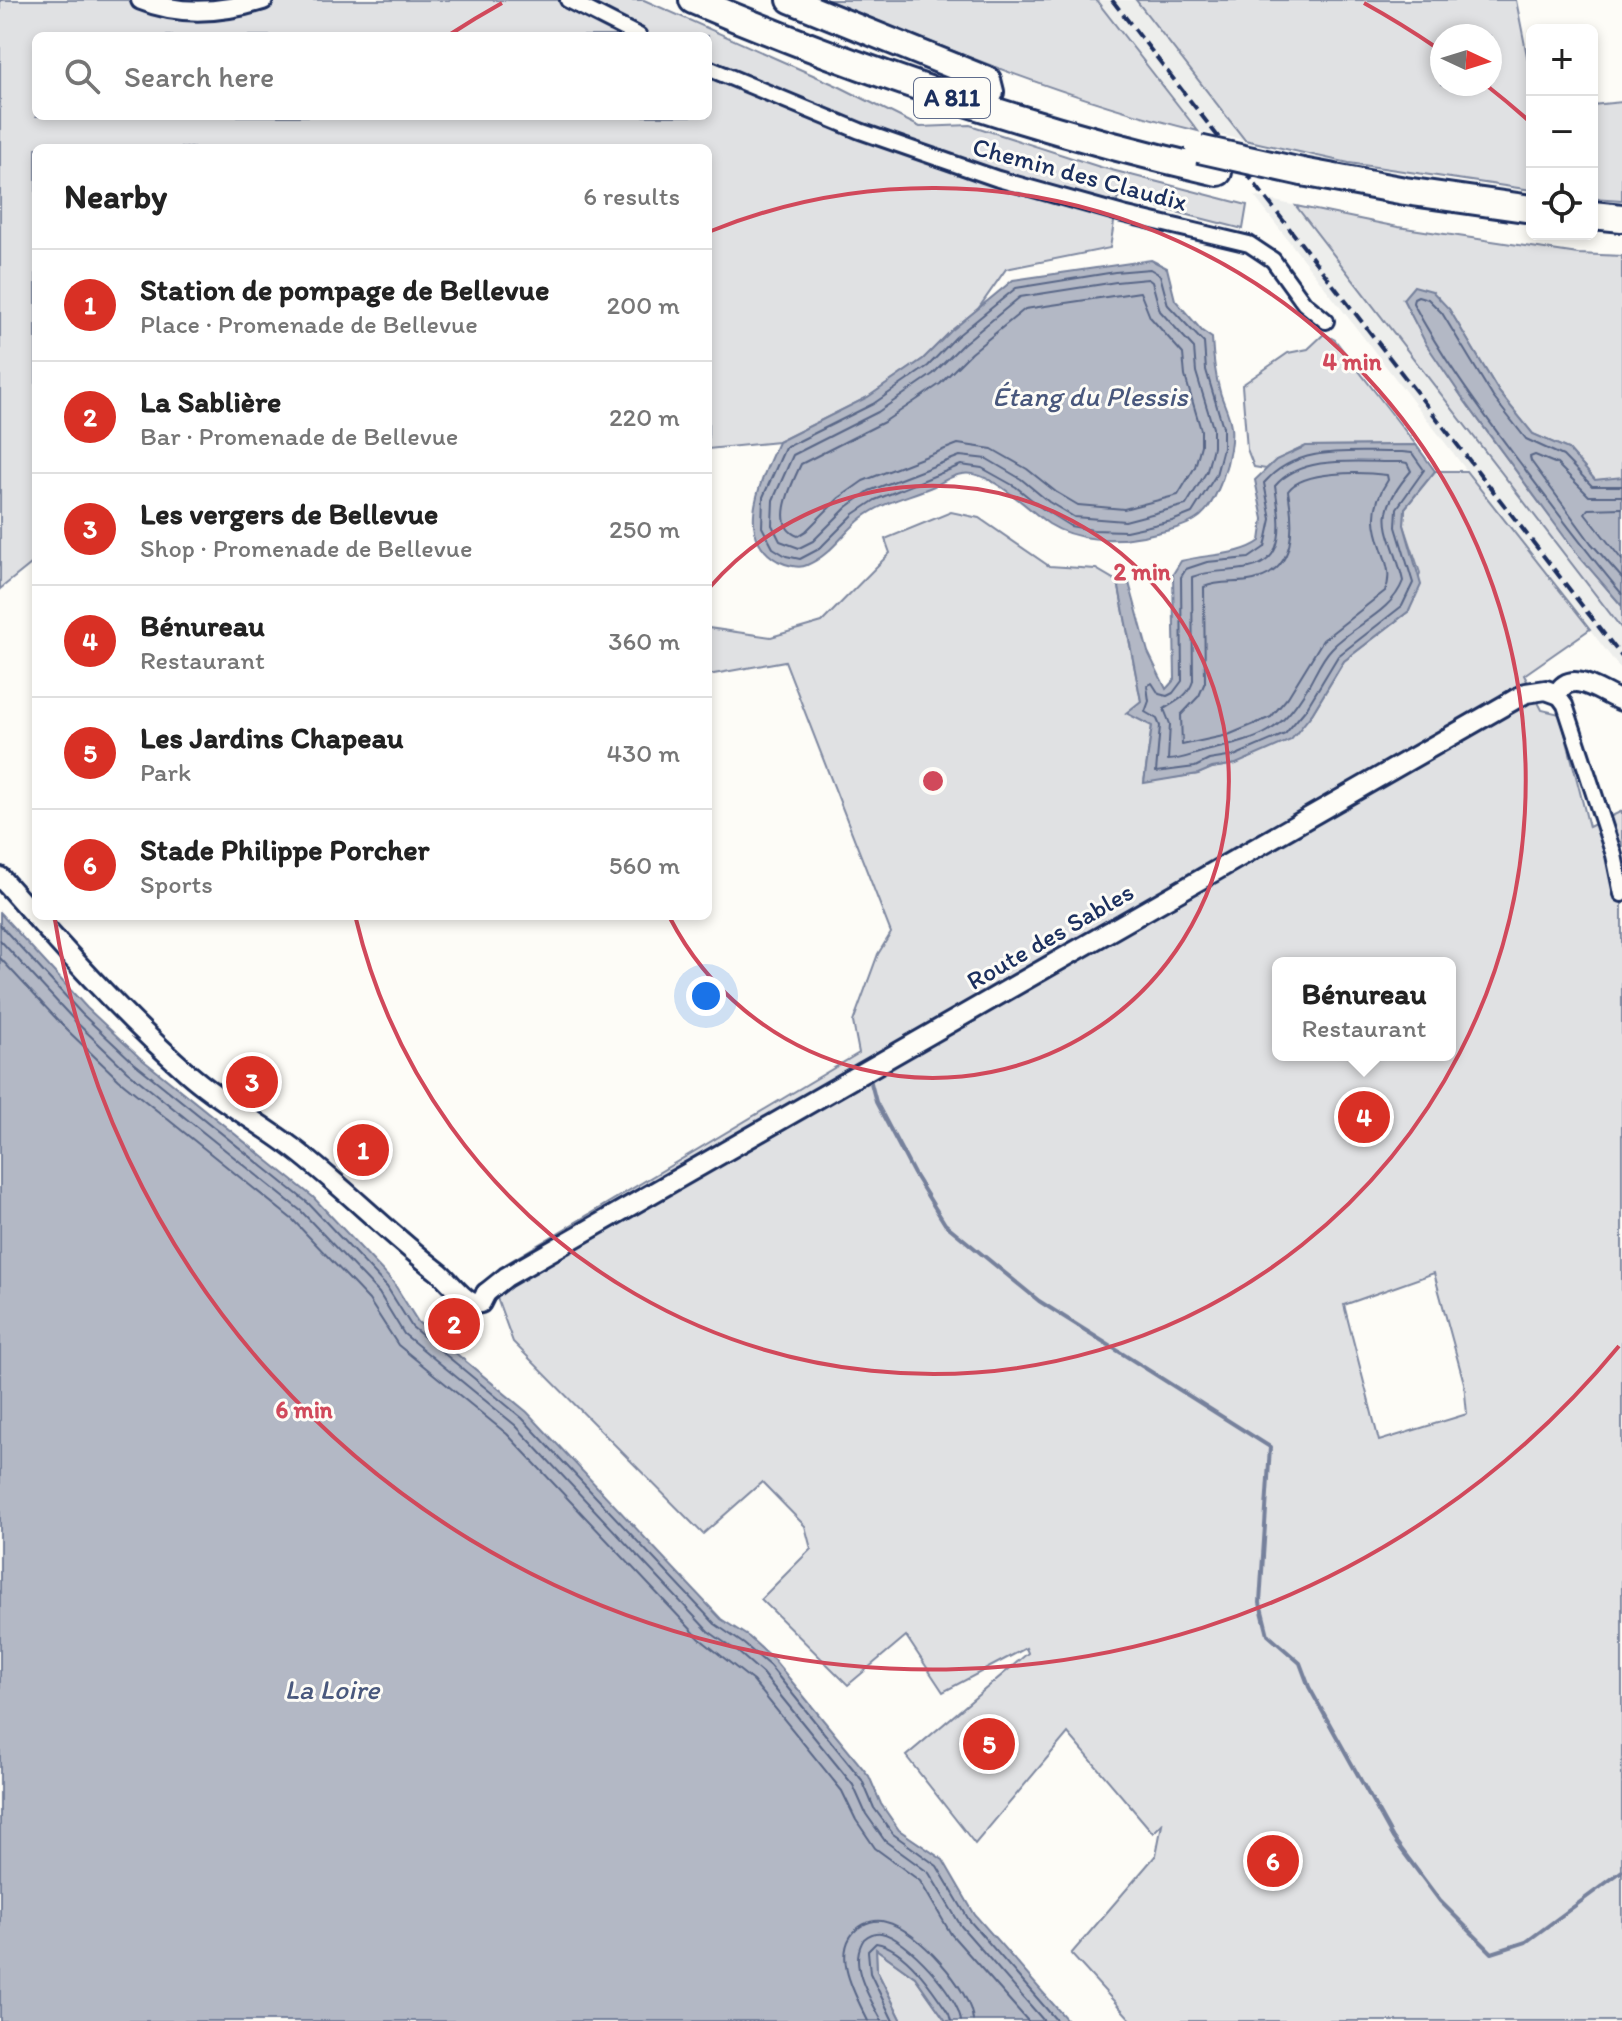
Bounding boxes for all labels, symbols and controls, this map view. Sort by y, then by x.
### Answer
north arrow [1430,24,1502,96]
map controls [1526,24,1598,240]
button: + [1526,24,1598,96]
search box [32,32,712,120]
icon: search [60,54,104,98]
text: Search here [124,58,274,95]
road number: A 811 [914,78,990,118]
button: − [1526,96,1598,168]
street label: Chemin des Claudix [969,130,1191,218]
button: locate [1526,168,1598,240]
text: Nearby [64,176,167,217]
text: 6 results [583,180,680,212]
text: Station de pompage de Bellevue [140,271,549,308]
text: 1 [84,289,96,321]
text: 200 m [607,289,680,321]
text: Place · Promenade de Bellevue [140,308,478,340]
text: 4 min [1323,347,1382,376]
water label: Étang du Plessis [992,379,1189,413]
text: La Sablière [140,383,281,420]
text: 2 [83,401,97,433]
text: 220 m [609,401,680,433]
text: Bar · Promenade de Bellevue [140,420,458,452]
text: Les vergers de Bellevue [140,495,438,532]
text: 3 [83,513,97,545]
text: 250 m [609,513,680,545]
text: Shop · Promenade de Bellevue [140,532,472,564]
text: 2 min [1113,557,1171,586]
text: Bénureau [140,607,265,644]
text: 4 [82,625,98,657]
text: 360 m [608,625,680,657]
text: Restaurant [140,644,265,676]
text: Les Jardins Chapeau [140,719,404,756]
text: 5 [83,737,97,769]
text: 430 m [606,737,680,769]
text: Park [140,756,191,788]
centre of rings [919,767,947,795]
text: Stade Philippe Porcher [140,831,429,868]
text: 6 [83,849,97,881]
text: 560 m [609,849,680,881]
text: Sports [140,868,213,900]
street label: Route des Sables [961,875,1139,997]
popup [1272,957,1456,1061]
text: Bénureau [1302,975,1426,1012]
your location [686,976,726,1016]
text: Restaurant [1302,1012,1426,1044]
pin: 3 [226,1052,278,1112]
pin: 4 [1338,1087,1390,1147]
pin: 1 [337,1120,389,1180]
pin: 2 [428,1294,480,1354]
text: 6 min [275,1395,333,1424]
water label: La Loire [285,1672,381,1706]
pin: 5 [963,1714,1015,1774]
pin: 6 [1247,1831,1299,1891]

